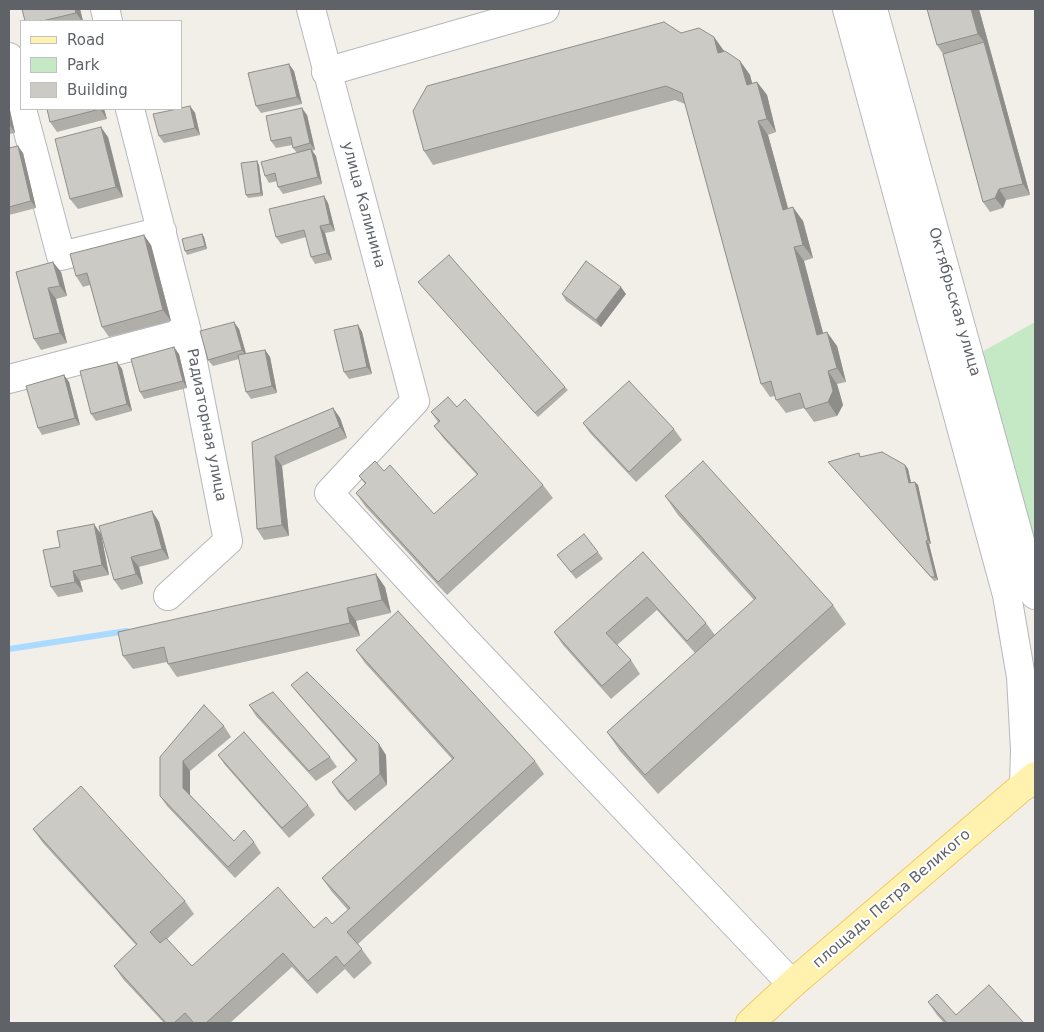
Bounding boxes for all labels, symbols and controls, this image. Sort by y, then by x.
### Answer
legend [20,20,182,110]
text: Road [67,31,105,49]
text: Park [67,56,99,74]
text: Building [67,81,128,99]
street label: улица Калинина [337,140,389,270]
street label: Октябрьская улица [924,225,984,379]
street label: Радиаторная улица [182,347,230,503]
street label: площадь Петра Великого [810,826,974,972]

